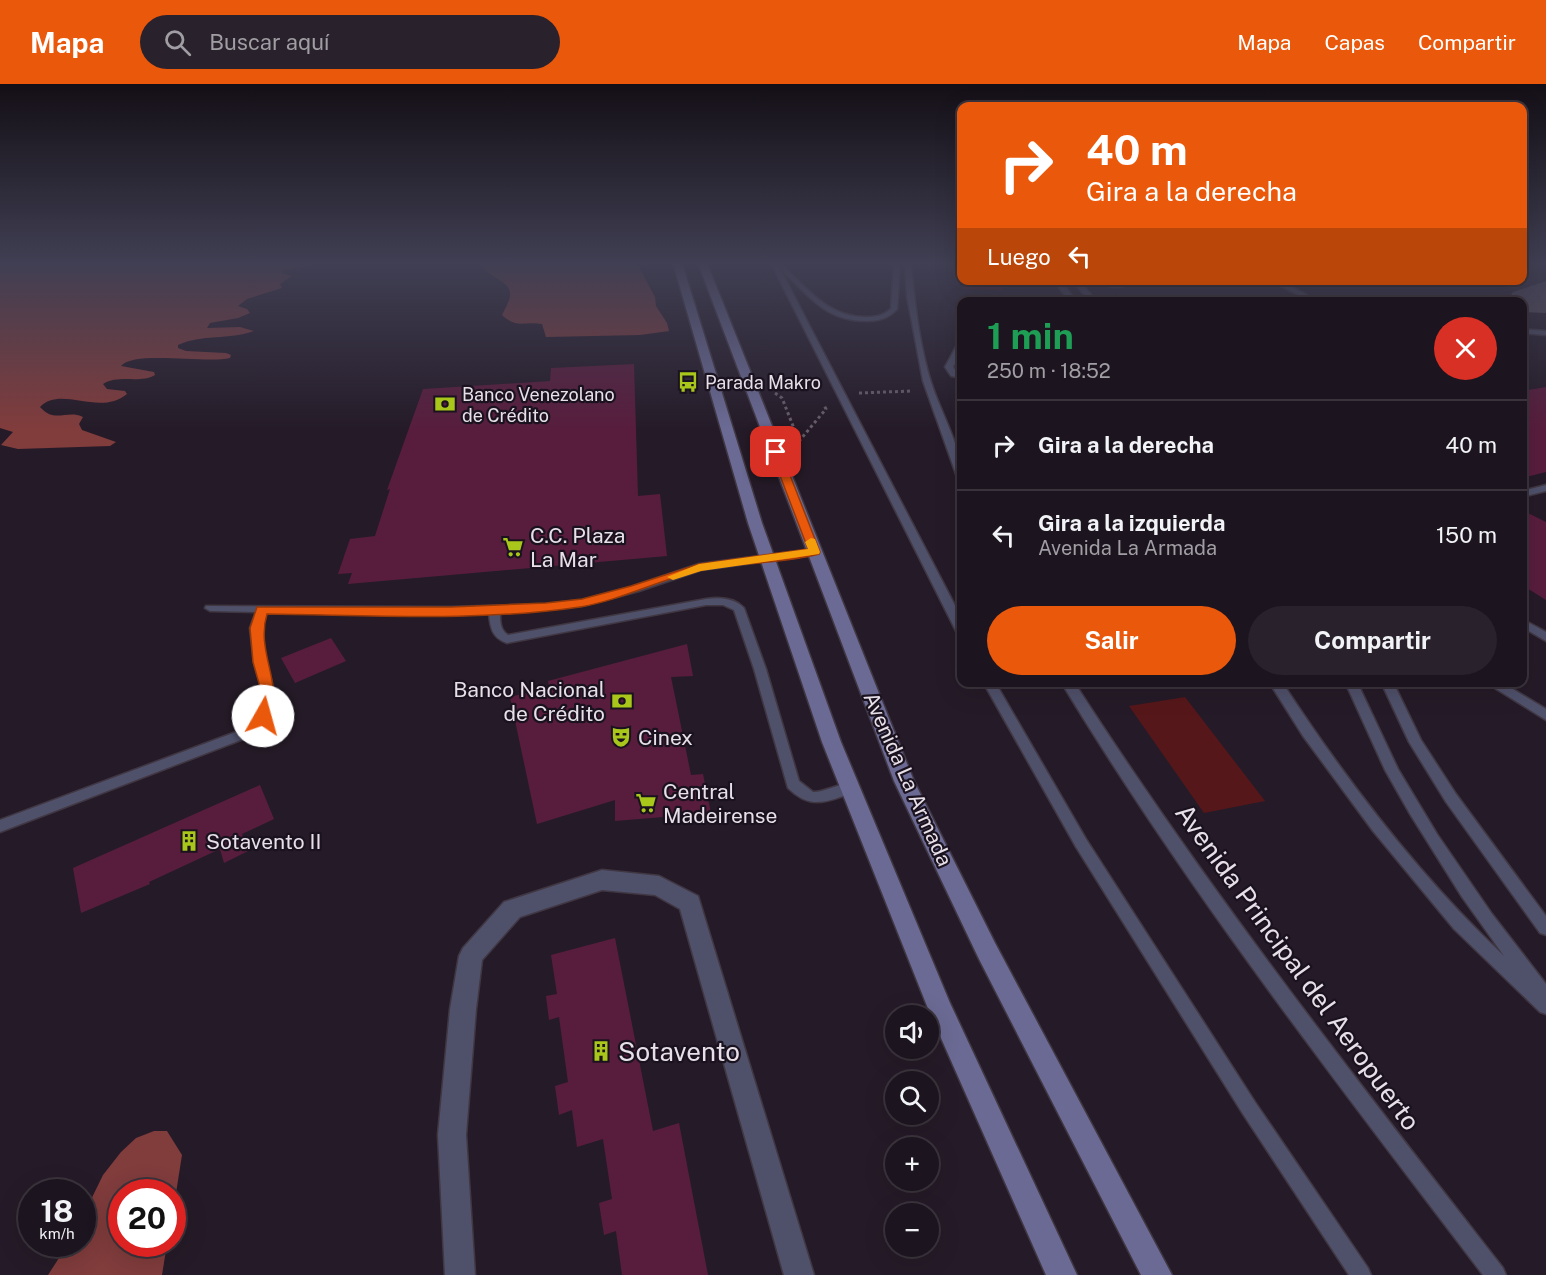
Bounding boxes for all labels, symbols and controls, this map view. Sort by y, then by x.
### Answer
search box [140,15,560,69]
text: Mapa [30,26,104,59]
icon: search [161,26,194,59]
text: Buscar aquí [209,29,329,55]
text: Mapa [1237,30,1291,55]
text: Capas [1324,30,1385,55]
text: Compartir [1418,30,1516,55]
text: 40 m [1086,125,1188,174]
icon: right [987,126,1065,204]
text: Gira a la derecha [1086,175,1297,207]
icon: left [1063,240,1096,273]
text: Luego [987,244,1051,270]
text: 1 min [987,315,1074,357]
button: close [1434,317,1497,380]
text: 250 m · 18:52 [987,359,1111,383]
bus stop icon: Parada Makro [676,370,700,394]
place label: Parada Makro [705,372,821,393]
place label: Banco Venezolano de Crédito [462,384,615,426]
bank icon: Banco Venezolano de Crédito [433,392,457,416]
pin [750,426,801,477]
icon: right [987,429,1020,462]
text: Gira a la derecha [1038,432,1214,458]
text: 40 m [1445,432,1497,458]
icon: arrive [759,435,792,468]
text: Gira a la izquierda [1038,510,1225,536]
icon: left [987,519,1020,552]
text: 150 m [1436,522,1497,548]
place label: C.C. Plaza La Mar [530,523,625,572]
supermarket icon: C.C. Plaza La Mar [501,535,525,559]
text: Avenida La Armada [1038,536,1217,560]
button: Salir [987,606,1236,675]
button: Compartir [1248,606,1497,675]
place label: Banco Nacional de Crédito [453,677,605,726]
position arrow [231,684,295,748]
street label: Avenida La Armada [858,688,958,870]
bank icon: Banco Nacional de Crédito [610,689,634,713]
theatre icon: Cinex [609,725,633,749]
place label: Cinex [638,725,693,750]
place label: Central Madeirense [663,779,777,828]
supermarket icon: Central Madeirense [634,791,658,815]
street label: Avenida Principal del Aeropuerto [1169,798,1427,1136]
building icon: Sotavento II [177,829,201,853]
place label: Sotavento II [206,829,321,854]
map controls [885,1005,939,1257]
button: sound [885,1005,939,1059]
place label: Sotavento [618,1036,740,1067]
building icon: Sotavento [589,1039,613,1063]
button: search [885,1071,939,1125]
button: + [885,1137,939,1191]
speed limit sign: 20 [108,1179,186,1257]
text: 18 [41,1193,73,1229]
button: − [885,1203,939,1257]
text: km/h [39,1225,75,1242]

